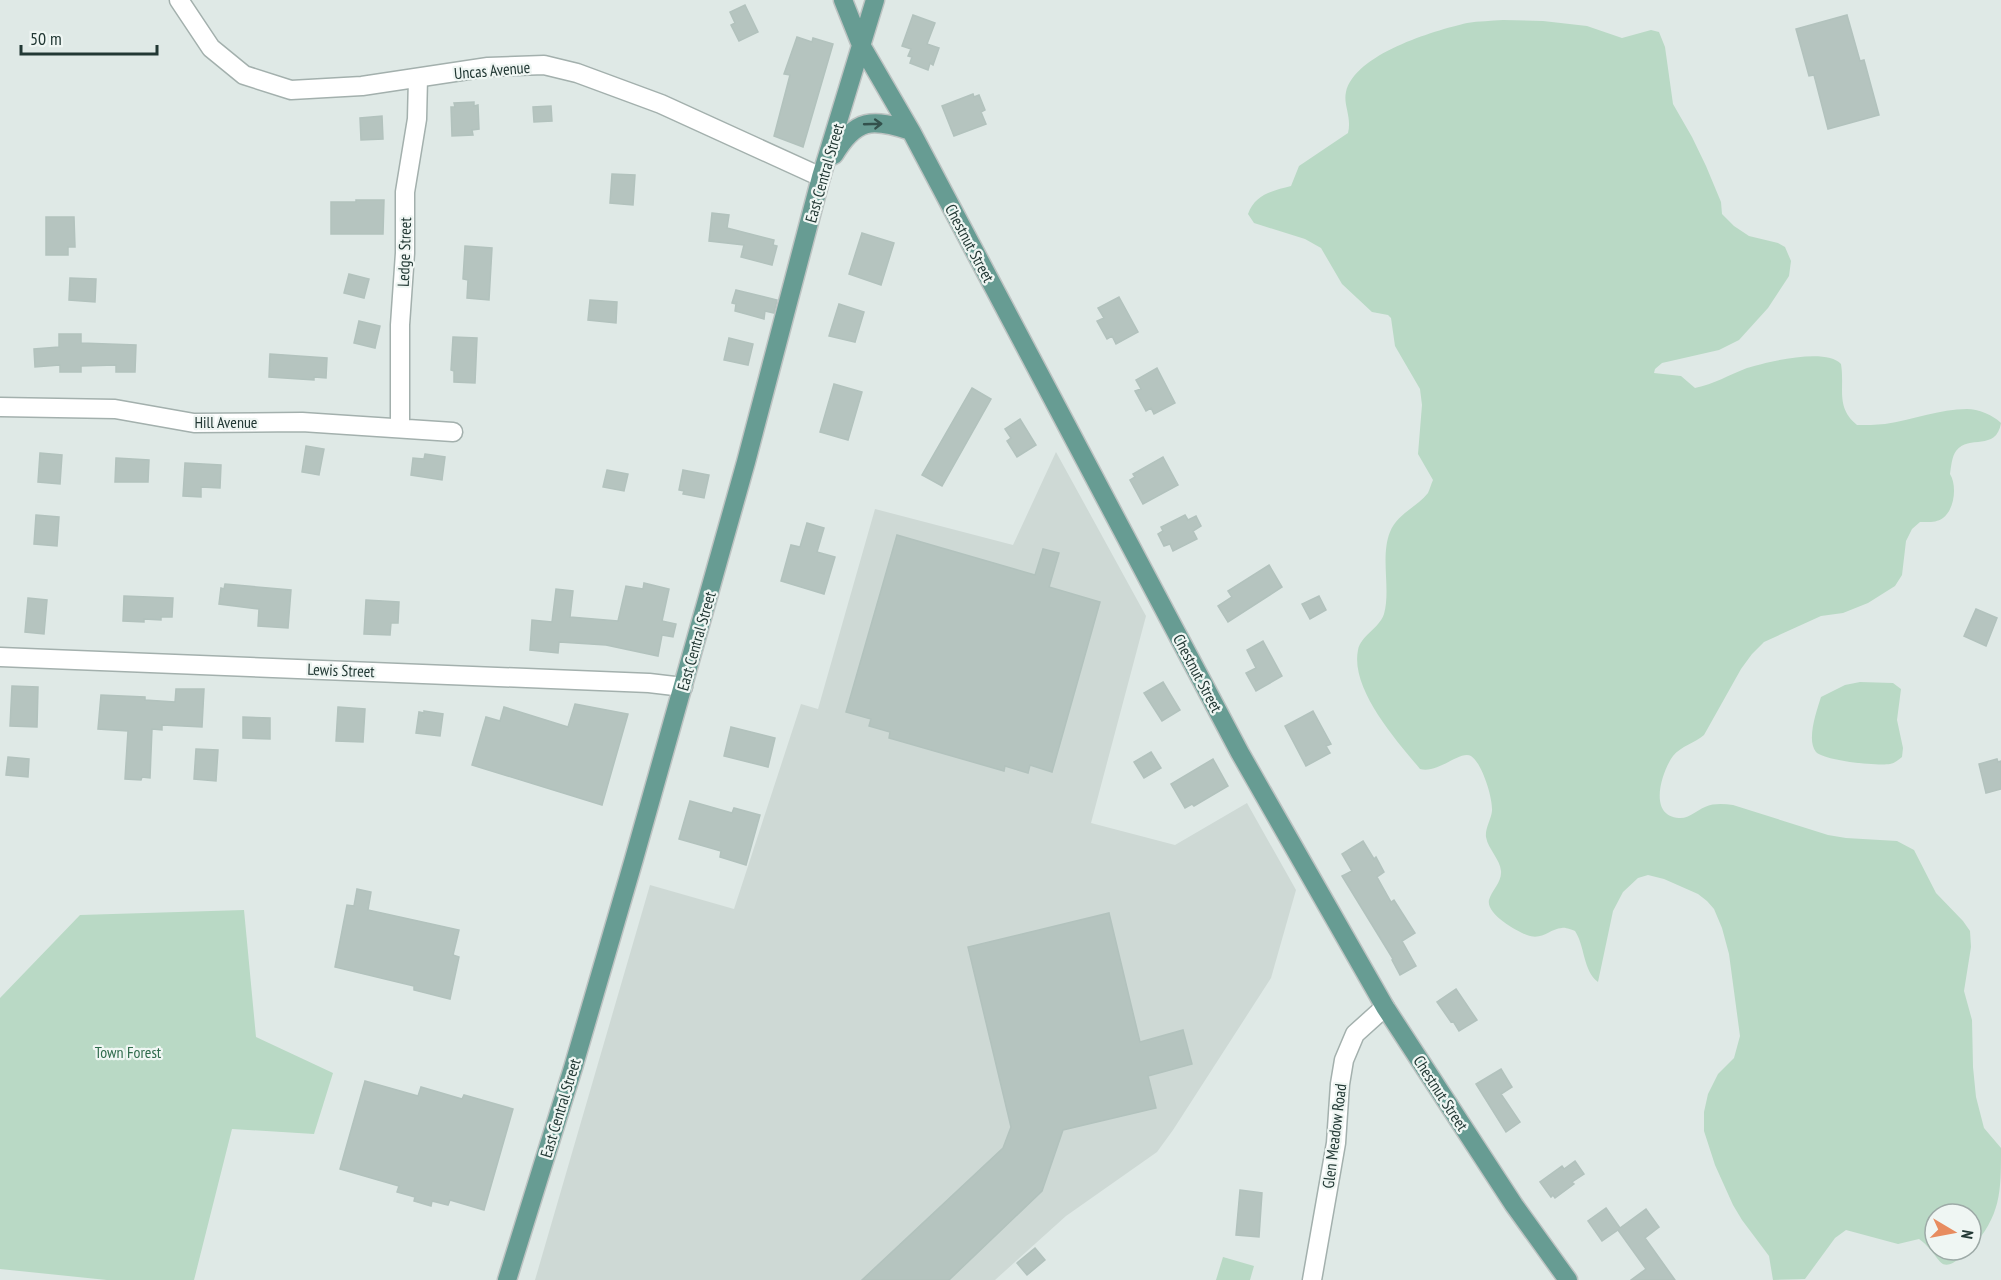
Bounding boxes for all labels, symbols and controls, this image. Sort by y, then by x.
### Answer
scale bar [21,18,158,56]
text: 50 m [30,27,62,50]
street label: Uncas Avenue [453,57,531,83]
one-way arrow [863,119,883,130]
street label: East Central Street [800,120,848,225]
street label: Chestnut Street [941,200,999,286]
street label: Ledge Street [393,216,415,287]
street label: Hill Avenue [195,412,257,432]
street label: East Central Street [672,588,720,693]
street label: Chestnut Street [1169,630,1227,716]
street label: Lewis Street [307,659,376,681]
park label: Town Forest [95,1042,162,1062]
street label: Chestnut Street [1409,1052,1473,1135]
street label: East Central Street [535,1056,585,1160]
street label: Glen Meadow Road [1318,1082,1350,1190]
north arrow [1923,1202,1983,1262]
text: N [1957,1229,1978,1241]

